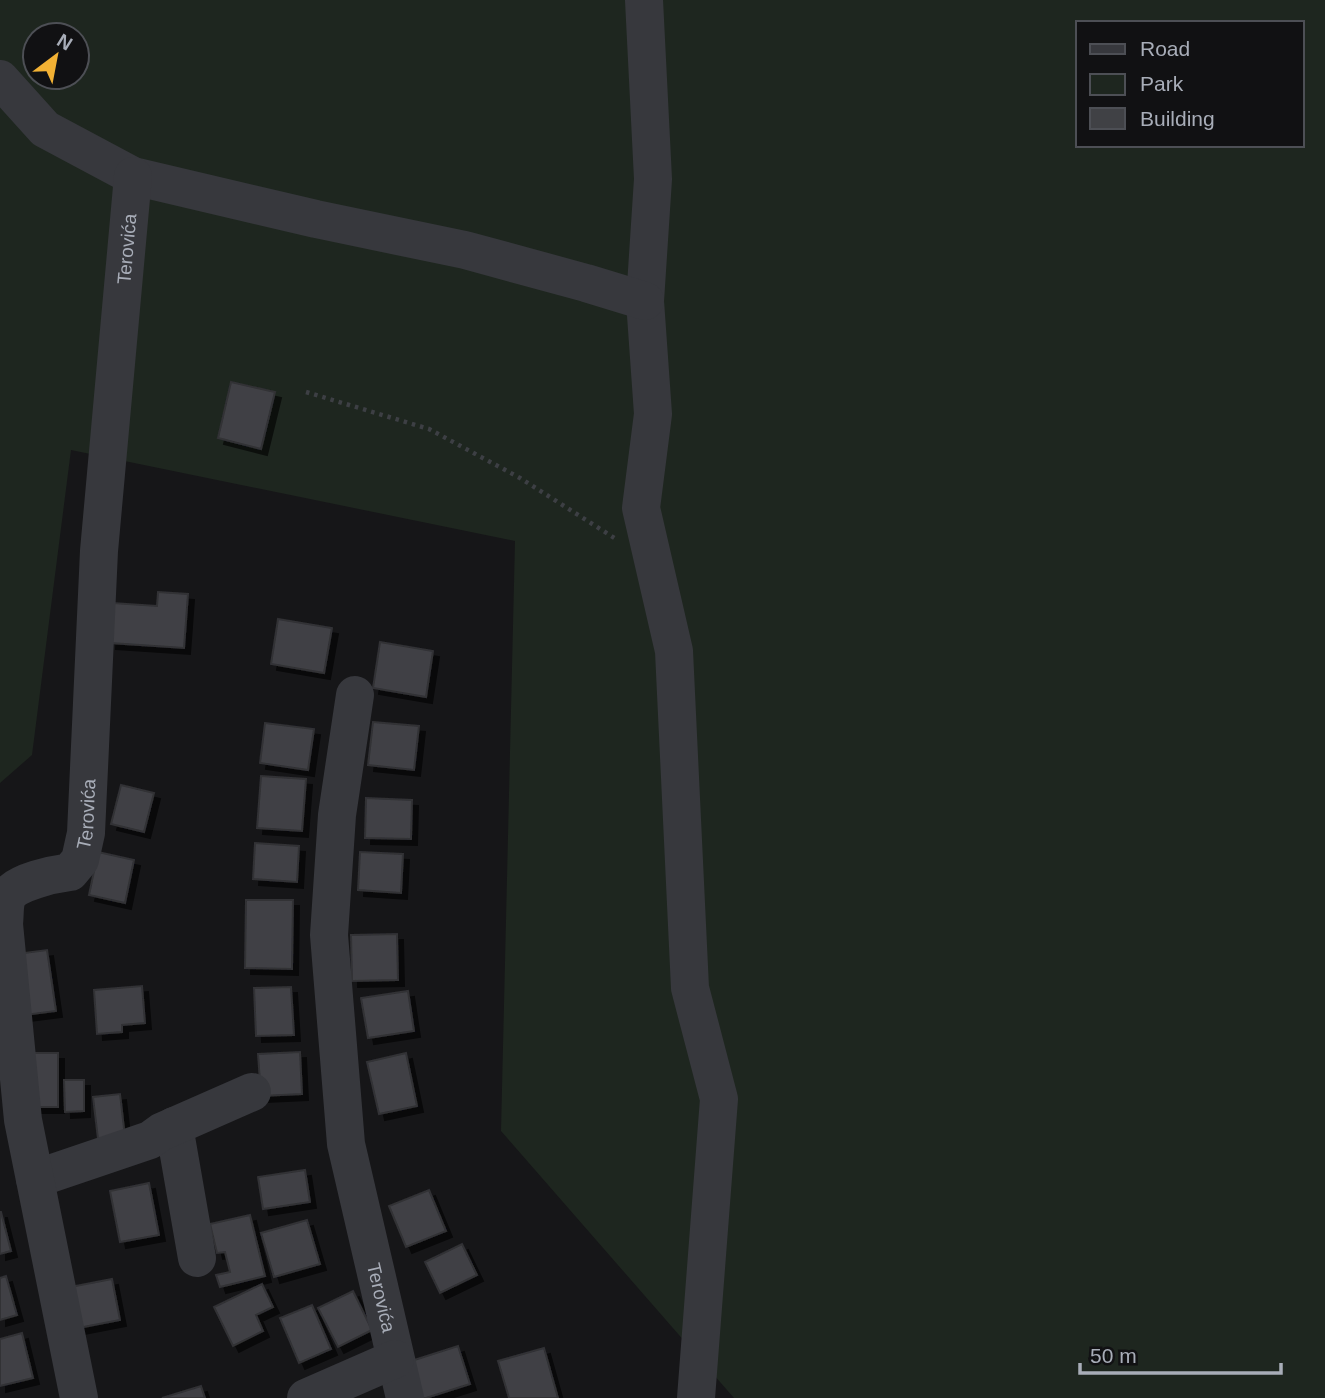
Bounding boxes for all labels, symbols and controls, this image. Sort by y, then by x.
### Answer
north arrow [21,21,91,91]
legend [1076,21,1304,147]
text: N [53,29,76,55]
text: Road [1140,37,1190,60]
text: Park [1140,72,1184,95]
text: Building [1140,107,1215,130]
street label: Terovića [113,212,140,285]
street label: Terovića [72,778,99,852]
street label: Terovića [363,1261,400,1335]
scale bar [1080,1332,1281,1376]
text: 50 m [1090,1344,1137,1367]

